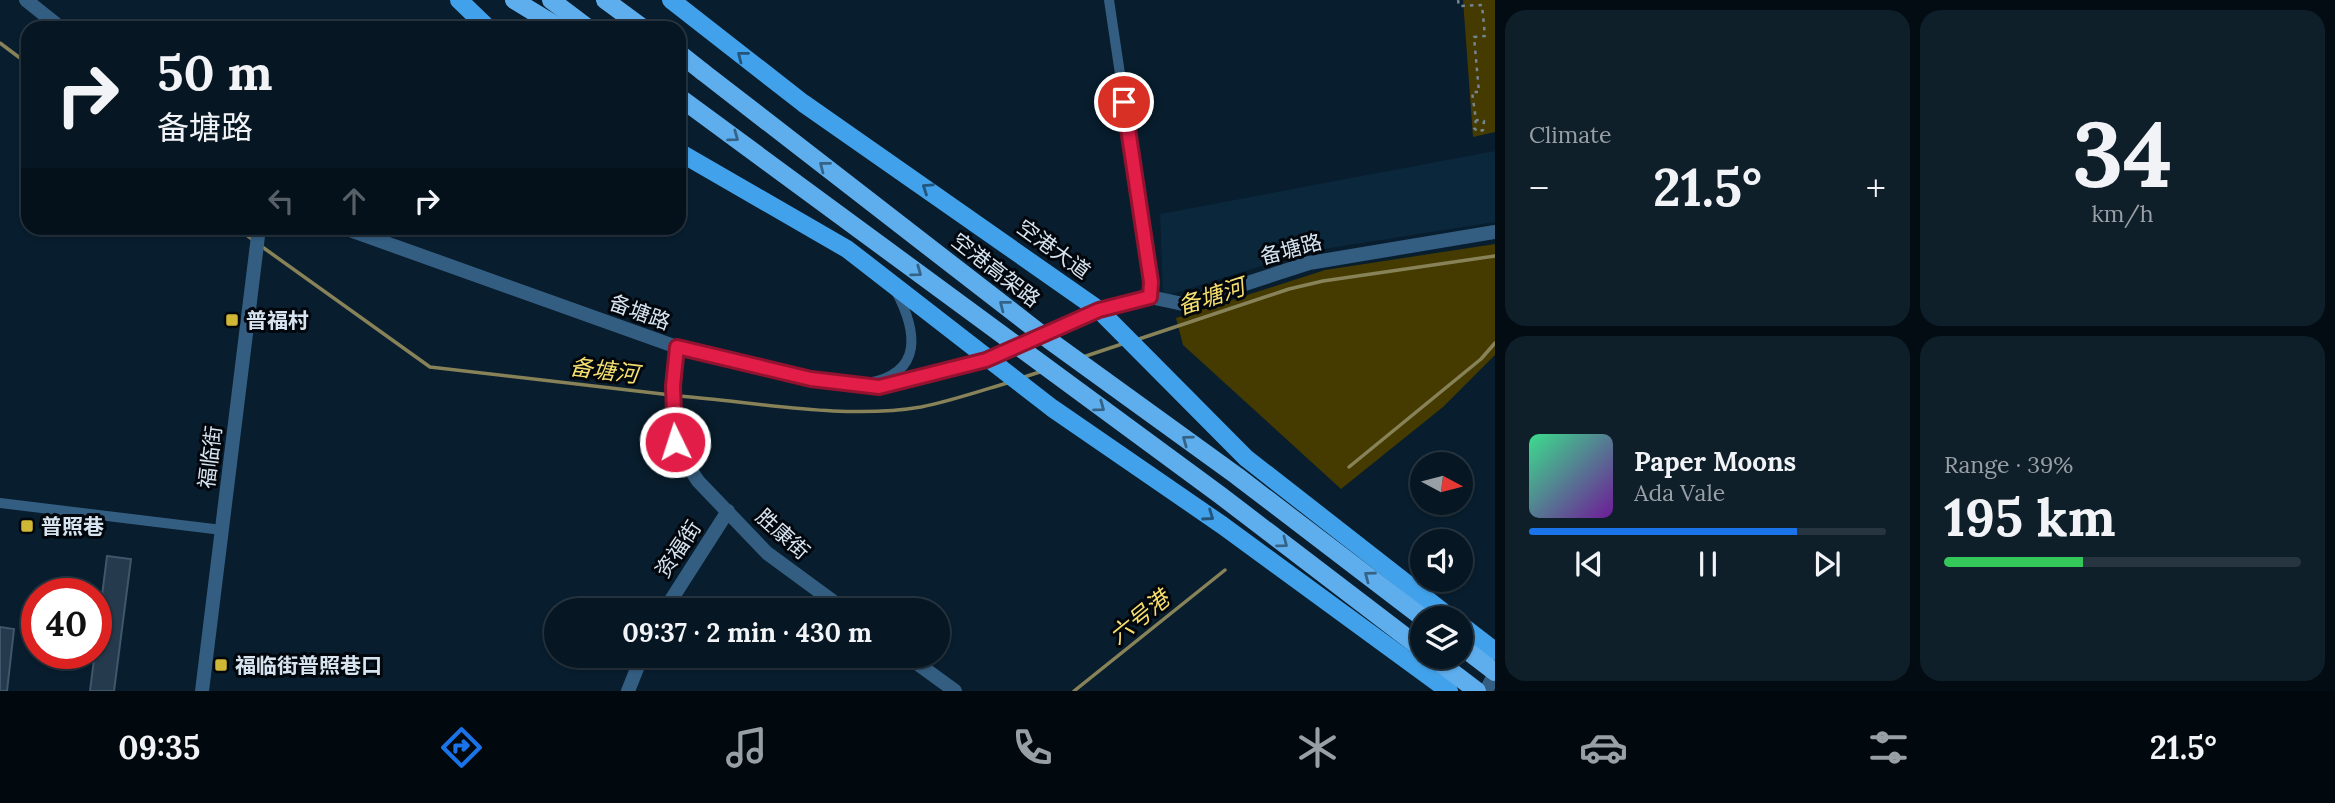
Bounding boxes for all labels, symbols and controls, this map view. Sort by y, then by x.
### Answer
text: 50 m [157,41,273,103]
icon: right [42,49,133,140]
one-way arrow [738,52,750,65]
pin [1094,72,1154,132]
icon: arrive [1105,83,1143,121]
text: 34 [2072,95,2173,212]
text: 备塘路 [157,107,253,148]
text: Climate [1529,120,1611,149]
one-way arrow [726,129,739,142]
text: 21.5° [1653,154,1762,220]
one-way arrow [819,161,832,174]
text: − [1529,164,1549,212]
text: + [1866,164,1886,212]
icon: left [262,182,300,220]
icon: ahead [335,182,373,220]
icon: right [408,182,446,220]
one-way arrow [922,183,935,196]
text: km/h [2091,199,2154,228]
street label: 空港大道 [1012,213,1096,285]
street label: 空港高架路 [946,227,1046,313]
street label: 备塘路 [1257,228,1325,270]
one-way arrow [909,264,922,277]
water label: 备塘河 [1174,270,1252,320]
street label: 备塘路 [606,289,674,335]
one-way arrow [999,300,1012,313]
place label: 普福村 [246,307,309,334]
marker: 普福村 [224,312,240,328]
water label: 备塘河 [568,351,644,389]
one-way arrow [1092,399,1105,411]
position arrow [638,405,712,479]
street label: 福临街 [193,424,227,490]
one-way arrow [1182,436,1195,448]
text: Paper Moons [1634,445,1796,478]
text: Range · 39% [1944,450,2073,479]
north arrow [1410,452,1474,514]
map controls [1410,452,1473,669]
text: Ada Vale [1634,478,1725,507]
text: 195 km [1944,484,2116,550]
street label: 胜康街 [751,503,815,565]
one-way arrow [1201,508,1214,520]
place label: 普照巷 [41,513,104,540]
street label: 资福街 [649,515,707,583]
marker: 普照巷 [19,518,35,534]
button: sound [1410,529,1473,592]
one-way arrow [1275,534,1288,547]
icon: previous [1570,545,1608,583]
icon: pause [1689,545,1727,583]
icon: next [1808,545,1846,583]
one-way arrow [1364,572,1377,585]
speed limit sign: 40 [21,578,112,669]
water label: 六号港 [1103,582,1177,650]
button: layers [1410,606,1473,669]
text: 09:37 · 2 min · 430 m [622,616,872,649]
place label: 福临街普照巷口 [235,652,382,679]
marker: 福临街普照巷口 [213,657,229,673]
icon: directions [437,723,486,772]
icon: music [722,723,771,772]
icon: phone [1008,723,1057,772]
icon: climate [1293,723,1342,772]
icon: car [1579,723,1628,772]
icon: filters [1864,723,1913,772]
text: 09:35 [118,727,200,768]
text: 21.5° [2150,727,2217,768]

